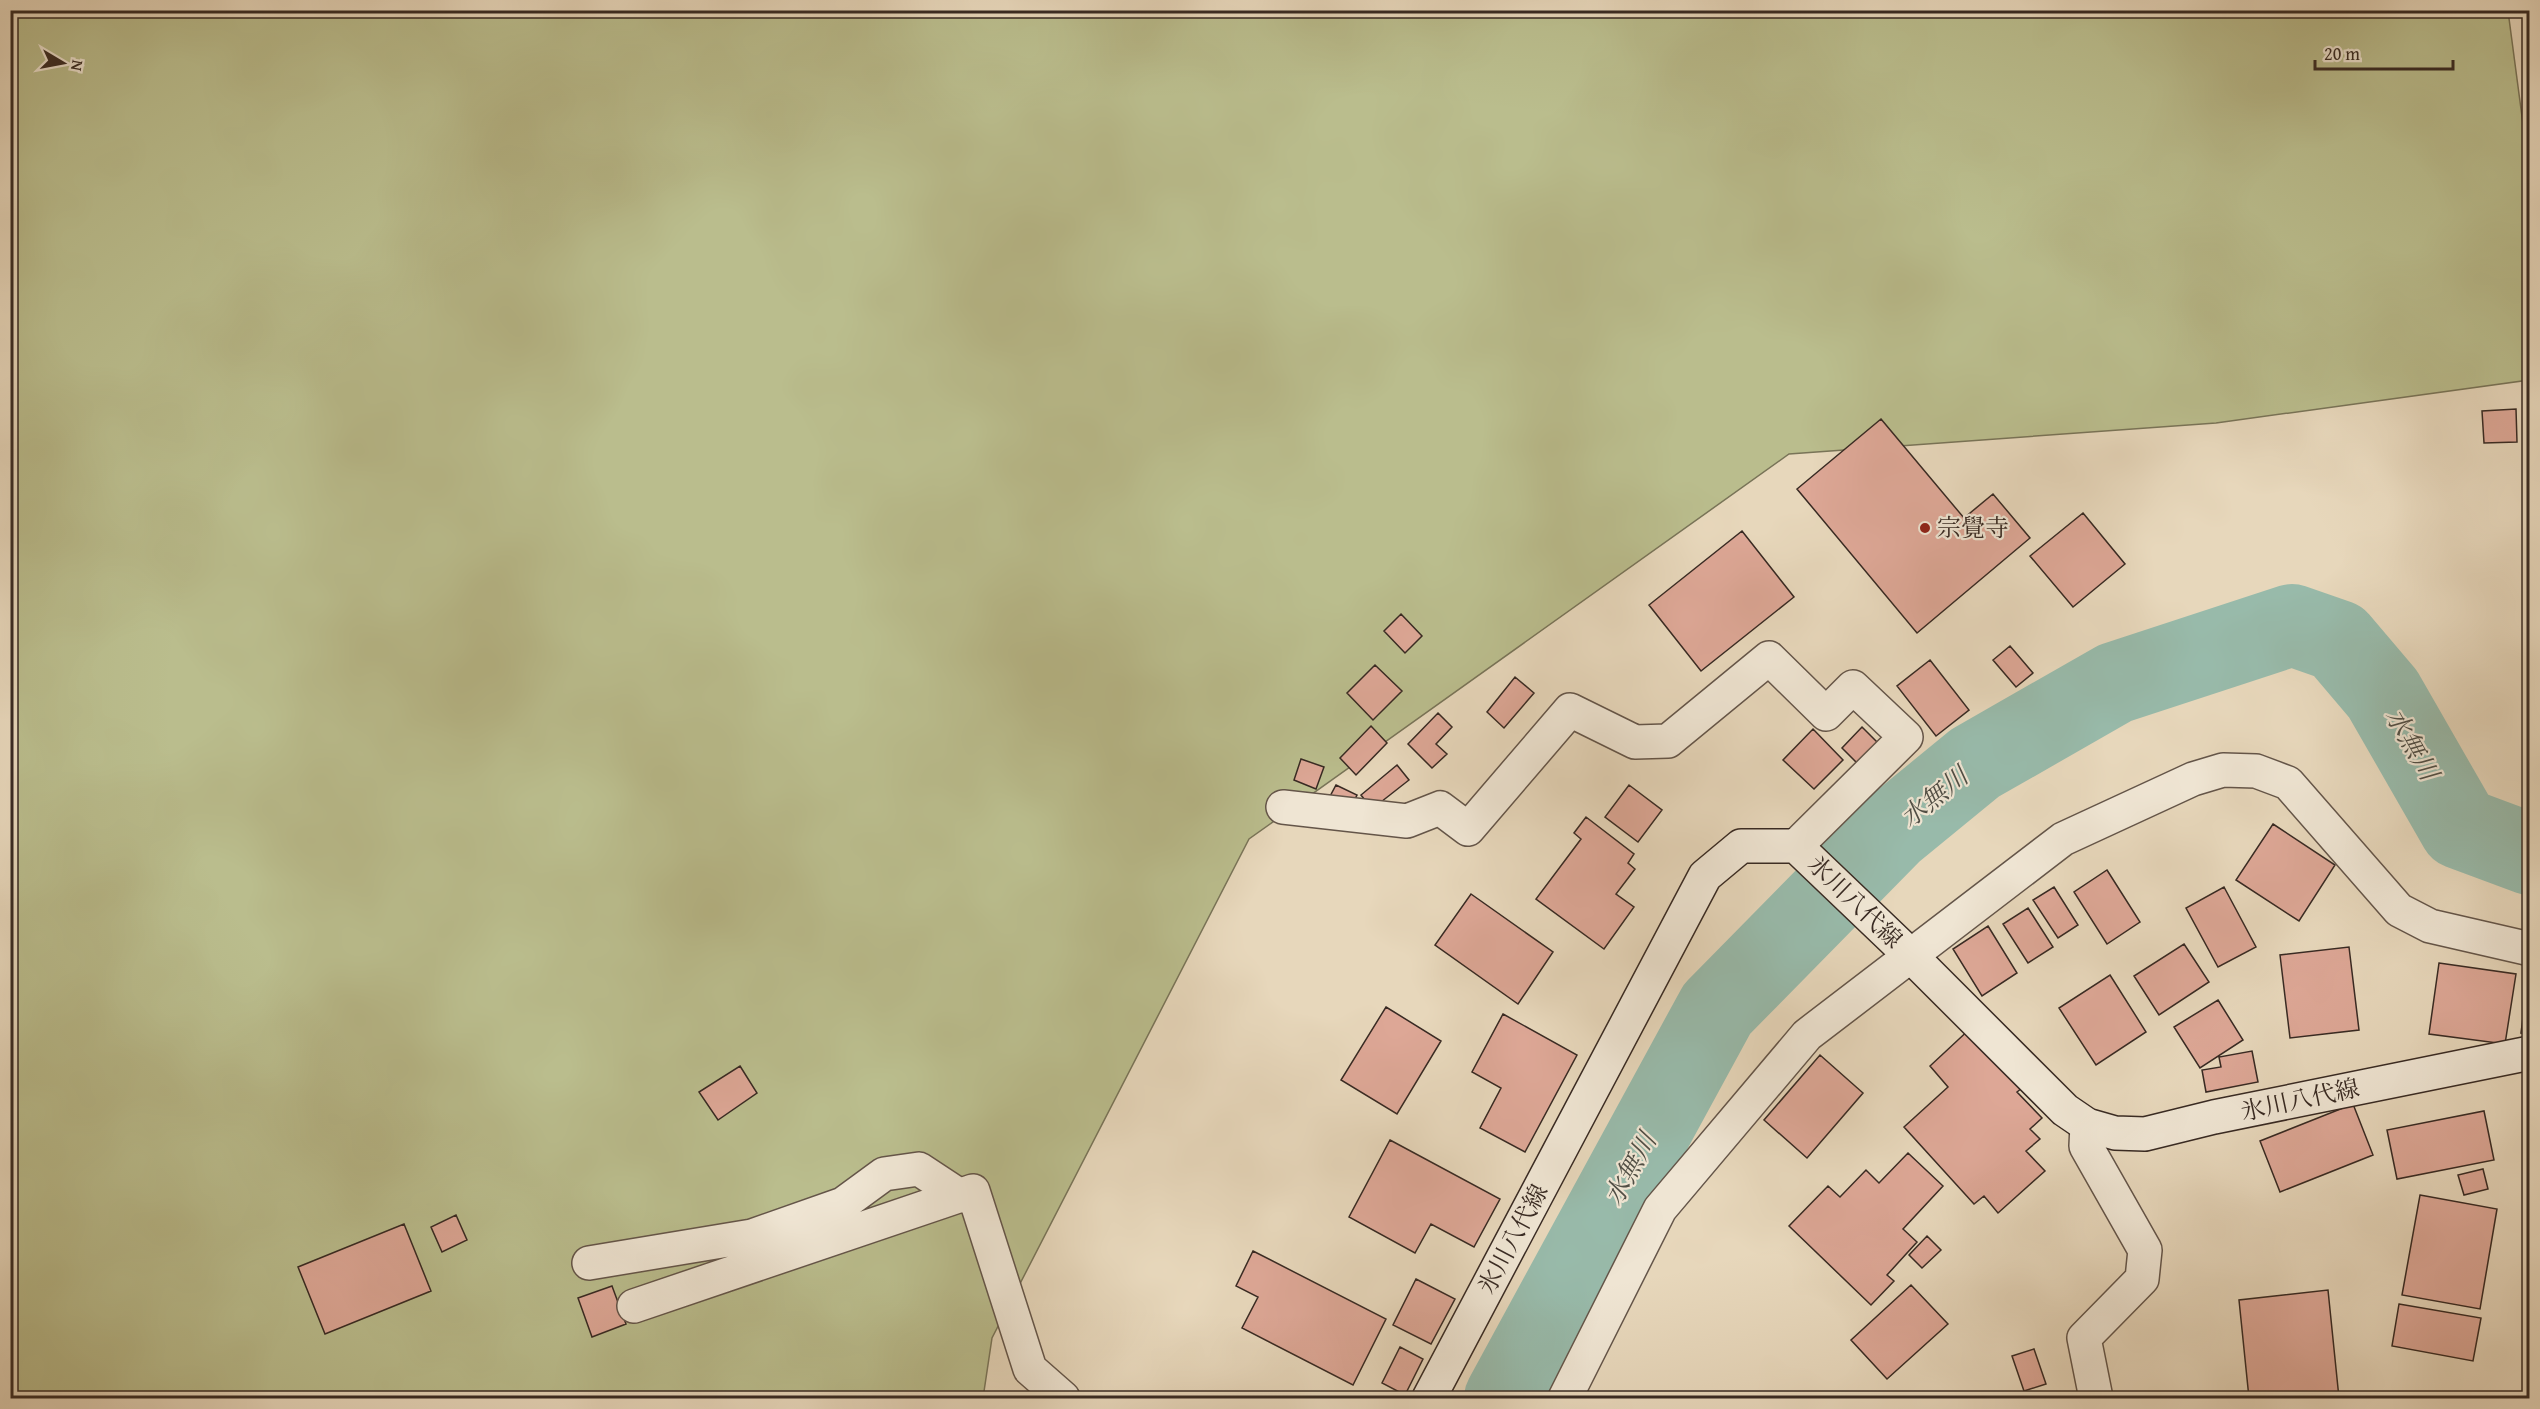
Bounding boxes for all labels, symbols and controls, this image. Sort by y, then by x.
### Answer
north arrow [33,33,93,93]
scale bar [2315,33,2453,71]
text: 20 m [2324,40,2360,67]
text: N [65,58,91,73]
place label: 宗覺寺 [1937,510,2009,545]
marker: 宗覺寺 [1918,521,1932,535]
water label: 水無川 [2376,700,2450,790]
water label: 水無川 [1891,755,1979,836]
street label: 氷川八代線 [1800,847,1911,956]
street label: 氷川八代線 [2238,1070,2362,1129]
water label: 水無川 [1594,1123,1667,1212]
street label: 氷川八代線 [1469,1178,1556,1300]

